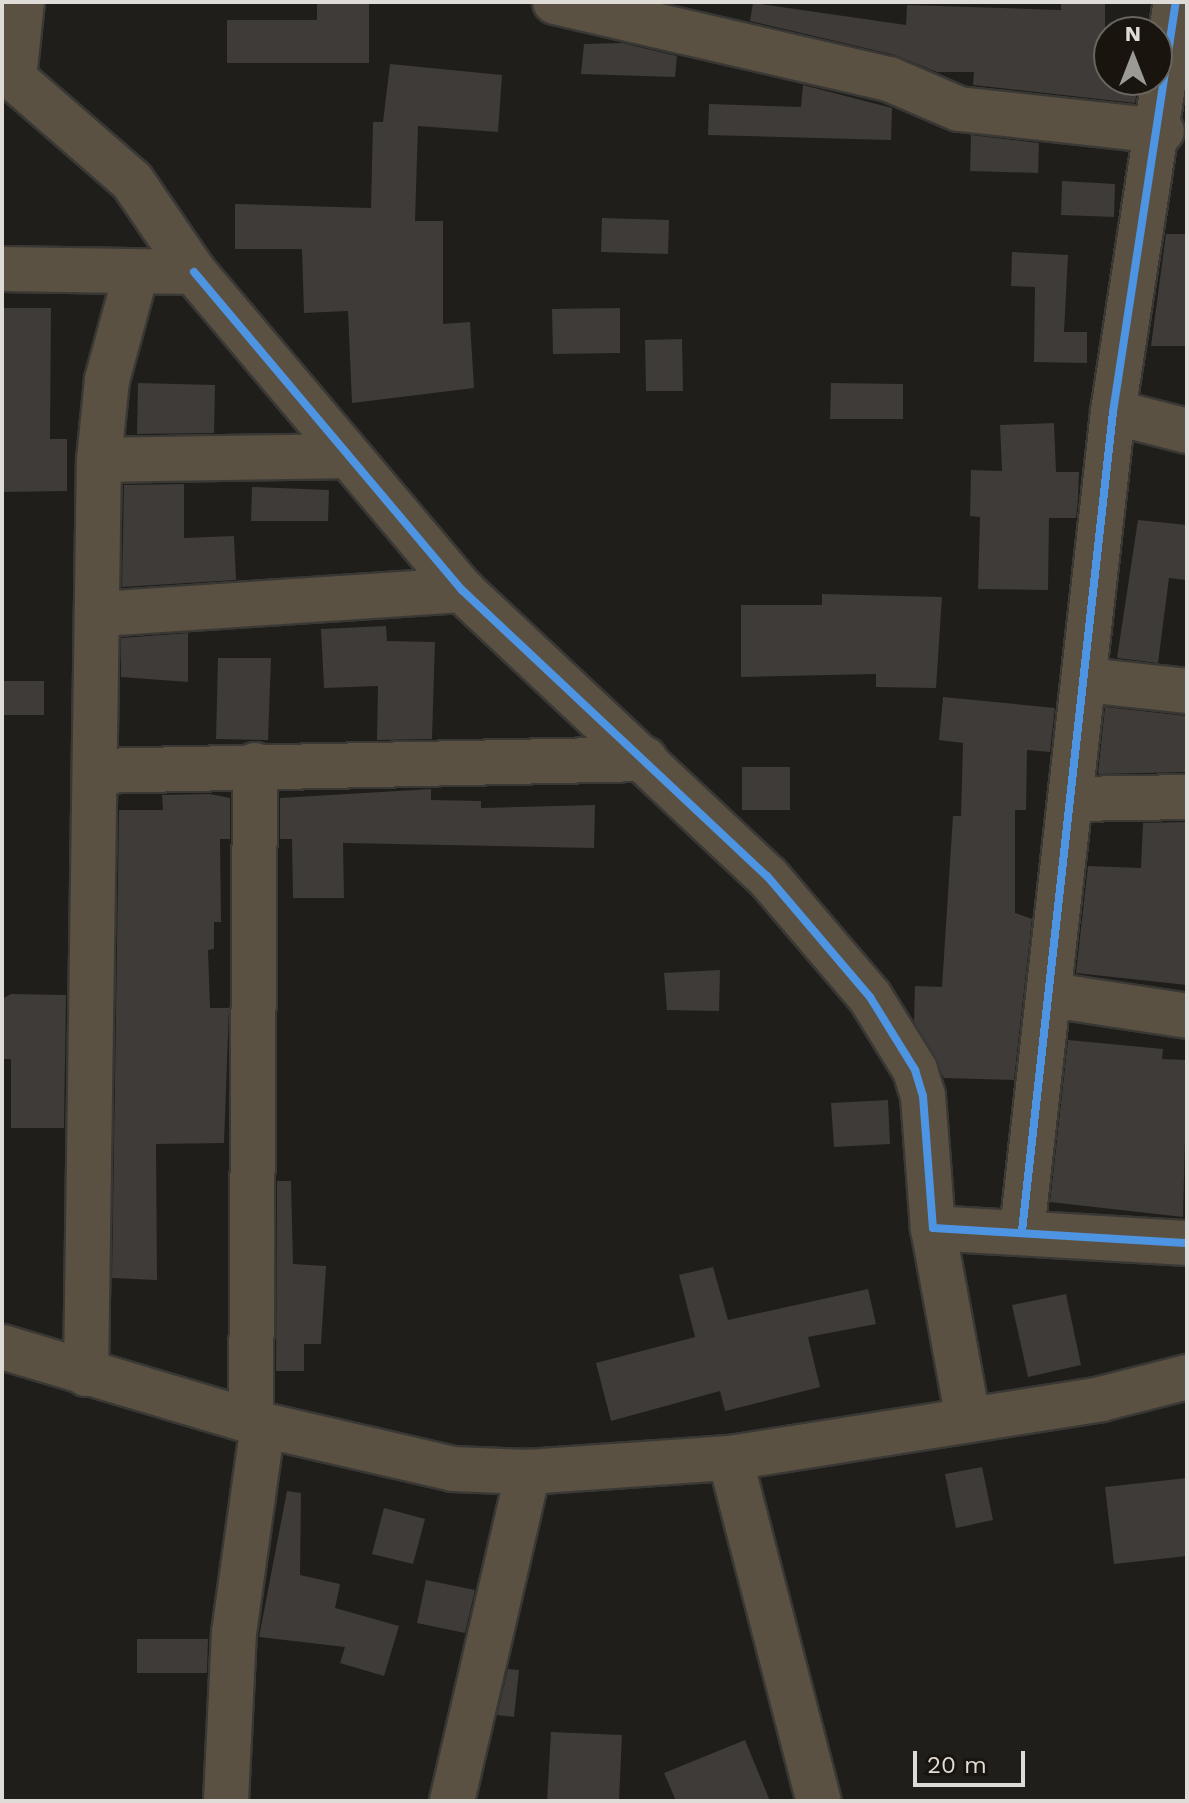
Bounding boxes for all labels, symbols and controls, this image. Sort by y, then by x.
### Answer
north arrow [1093,16,1173,96]
text: N [1125,21,1141,46]
scale bar [917,1735,1029,1785]
text: 20 m [927,1751,987,1779]

